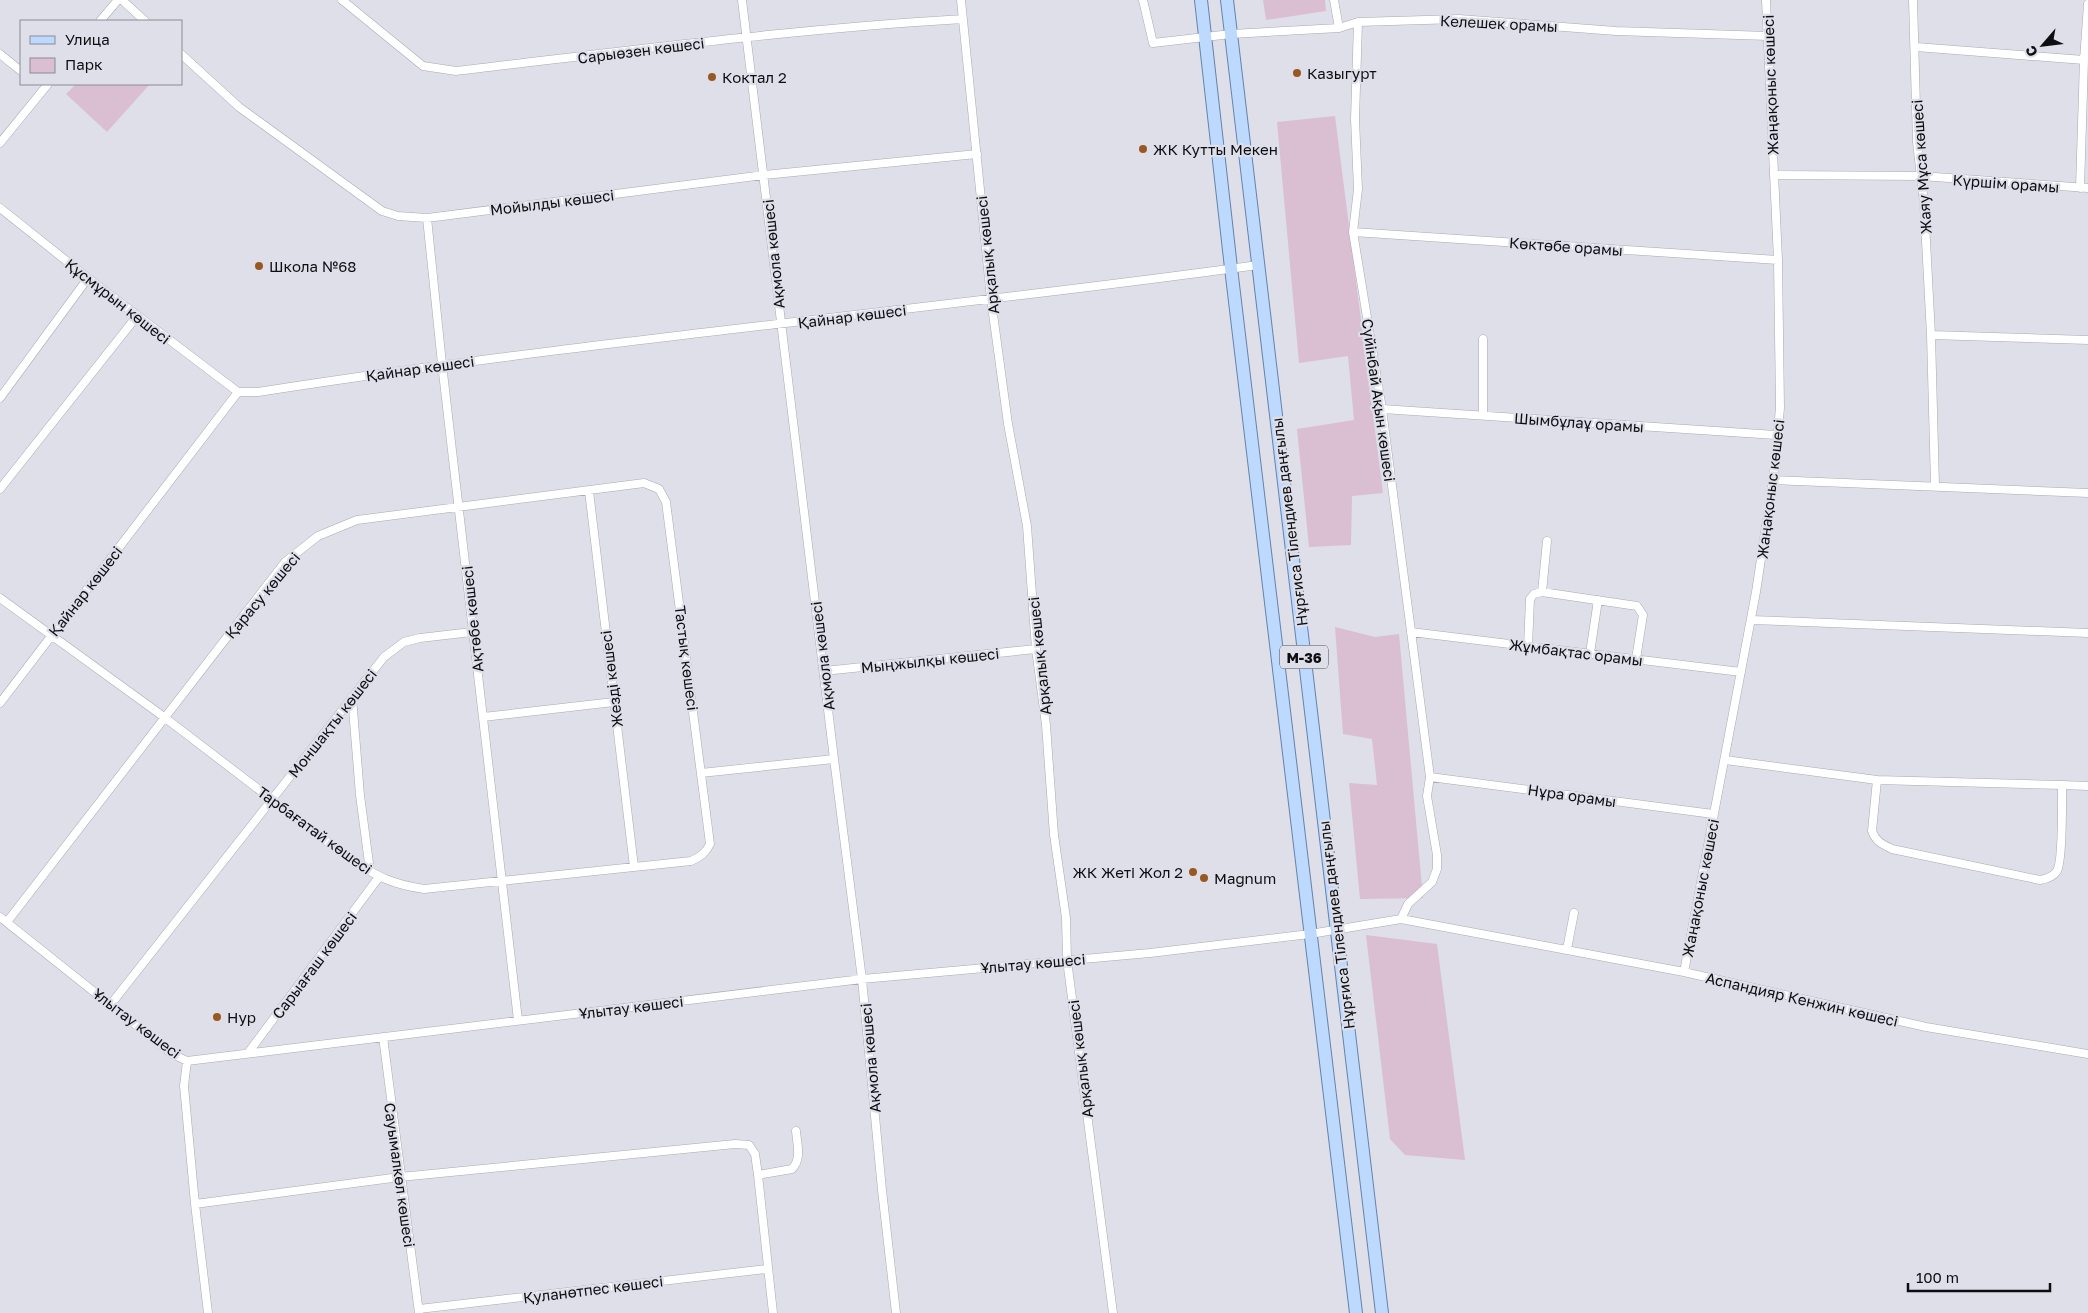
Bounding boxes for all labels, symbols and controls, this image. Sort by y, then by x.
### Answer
street label: Келешек орамы [1440,11,1558,35]
street label: Жаңақоныс көшесі [1759,14,1781,156]
legend [20,20,182,85]
north arrow [2018,20,2068,70]
text: Улица [65,30,110,48]
street label: Сарыөзен көшесі [577,33,705,67]
text: С [2021,43,2041,60]
text: Парк [65,55,103,73]
place label: Казыгурт [1307,64,1377,82]
marker: Казыгурт [1291,67,1303,79]
place label: Коктал 2 [722,68,787,86]
marker: Коктал 2 [706,71,718,83]
street label: Жаяу Мұса көшесі [1907,99,1936,235]
place label: ЖК Кутты Мекен [1153,140,1278,158]
marker: ЖК Кутты Мекен [1137,143,1149,155]
street label: Күршім орамы [1952,170,2060,197]
street label: Мойылды көшесі [489,185,615,219]
street label: Арқалық көшесі [972,195,1002,315]
street label: Ақмола көшесі [758,198,788,310]
street label: Көктөбе орамы [1509,233,1623,259]
street label: Құсмұрын көшесі [61,254,174,348]
place label: Школа №68 [269,257,356,275]
marker: Школа №68 [253,260,265,272]
street label: Қайнар көшесі [797,300,907,332]
street label: Сүйінбай Ақын көшесі [1358,317,1399,483]
street label: Қайнар көшесі [365,351,475,385]
street label: Шымбұлаұ орамы [1514,408,1644,437]
street label: Нұрғиса Тілендиев даңғылы [1267,417,1312,627]
street label: Жаңақоныс көшесі [1752,418,1788,560]
street label: Қайнар көшесі [44,542,126,640]
street label: Қарасу көшесі [221,548,303,642]
street label: Ақтөбе көшесі [457,565,487,673]
street label: Арқалық көшесі [1024,596,1054,716]
street label: Ақмола көшесі [806,600,838,712]
street label: Тастық көшесі [672,604,702,712]
street label: Жезді көшесі [596,629,626,729]
street label: Жұмбақтас орамы [1508,635,1644,670]
street label: Мыңжылқы көшесі [860,644,1000,676]
road number: M-36 [1280,646,1328,669]
street label: Моншақты көшесі [284,665,380,781]
street label: Нұра орамы [1526,780,1617,811]
street label: Тарбағатай көшесі [254,782,376,878]
street label: Жаңақоныс көшесі [1678,817,1722,959]
street label: Нұрғиса Тілендиев даңғылы [1314,820,1359,1030]
place label: ЖК Жеті Жол 2 [1072,863,1183,881]
marker: ЖК Жеті Жол 2 [1187,866,1199,878]
place label: Magnum [1214,869,1276,887]
marker: Magnum [1198,872,1210,884]
street label: Сарыағаш көшесі [268,908,360,1022]
street label: Ұлытау көшесі [980,949,1086,977]
street label: Аспандияр Кенжин көшесі [1704,968,1900,1030]
street label: Ұлытау көшесі [90,984,184,1062]
street label: Ұлытау көшесі [578,992,684,1022]
street label: Арқалық көшесі [1064,999,1096,1119]
street label: Ақмола көшесі [856,1003,884,1113]
place label: Нур [227,1008,256,1026]
marker: Нур [211,1011,223,1023]
street label: Сауымалкөл көшесі [381,1102,419,1248]
scale bar [1908,1260,2050,1292]
text: 100 m [1916,1268,1959,1286]
street label: Қуланөтпес көшесі [522,1271,664,1307]

